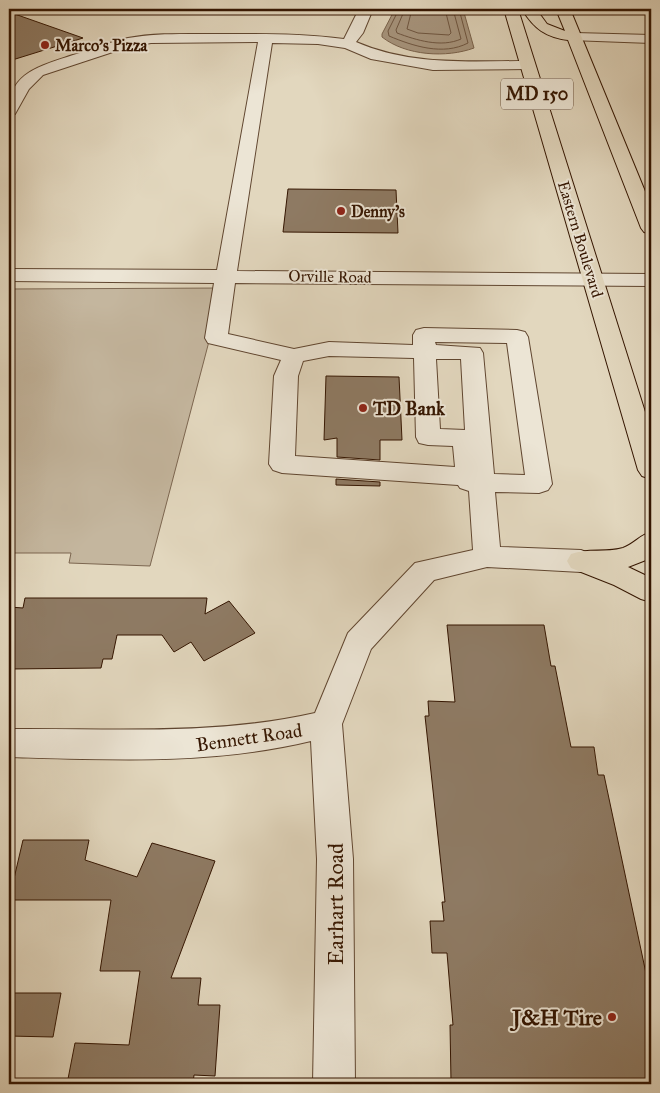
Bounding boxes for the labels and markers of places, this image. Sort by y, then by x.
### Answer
place label: Marco's Pizza [55,36,149,55]
marker: Marco's Pizza [39,39,51,51]
place label: Denny's [351,202,405,222]
marker: Denny's [335,205,347,217]
place label: TD Bank [372,397,446,420]
marker: TD Bank [357,402,369,414]
place label: J&H Tire [509,1004,602,1032]
marker: J&H Tire [606,1011,618,1023]

